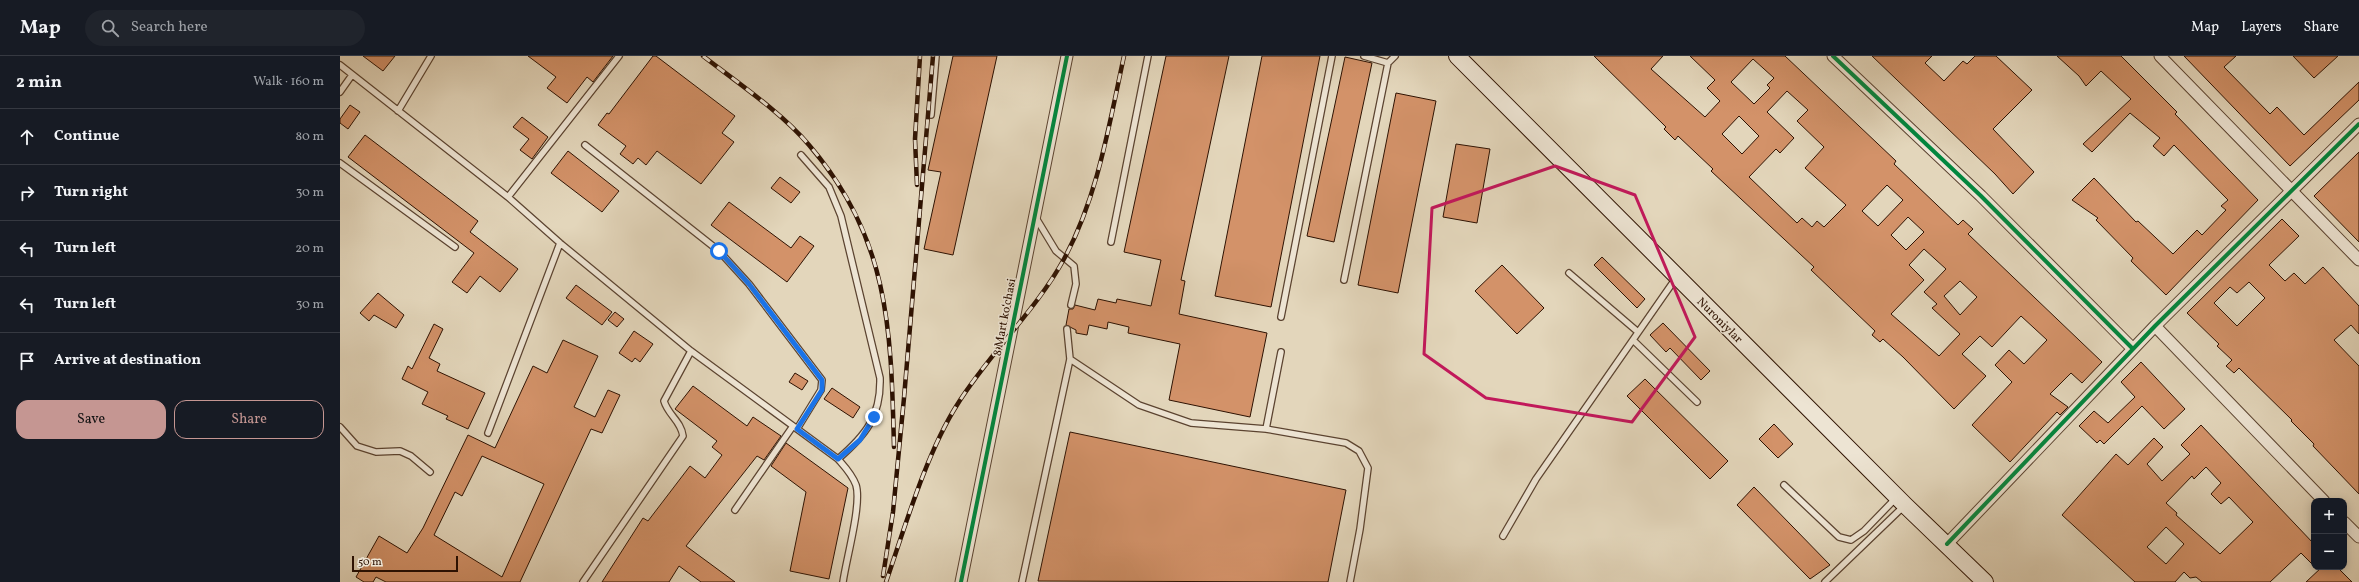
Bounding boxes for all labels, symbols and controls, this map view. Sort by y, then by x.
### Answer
search box [85,10,365,46]
text: Map [20,15,61,41]
icon: search [99,17,121,39]
text: Search here [131,17,208,38]
text: Map [2191,18,2219,37]
text: Layers [2241,18,2281,37]
text: Share [2303,18,2339,37]
text: 2 min [16,71,62,94]
text: Walk · 160 m [253,73,324,91]
icon: ahead [16,126,38,148]
text: Continue [54,126,119,147]
text: 80 m [295,128,324,146]
icon: right [16,182,38,204]
text: Turn right [54,182,128,203]
text: 30 m [296,184,324,202]
icon: left [16,238,38,260]
text: Turn left [54,238,116,259]
text: 20 m [295,240,324,258]
route start [710,242,728,260]
street label: 8 Mart koʻchasi [990,277,1020,357]
icon: left [16,294,38,316]
text: Turn left [54,294,116,315]
street label: Nuroniylar [1693,294,1746,347]
text: 30 m [296,296,324,314]
icon: arrive [16,350,38,372]
text: Arrive at destination [54,350,201,371]
button: Save [16,400,166,439]
button: Share [174,400,324,439]
route end [865,408,883,426]
map controls [2311,498,2347,570]
button: + [2311,498,2347,534]
button: − [2311,534,2347,570]
scale bar [352,554,458,573]
text: 50 m [358,555,382,570]

